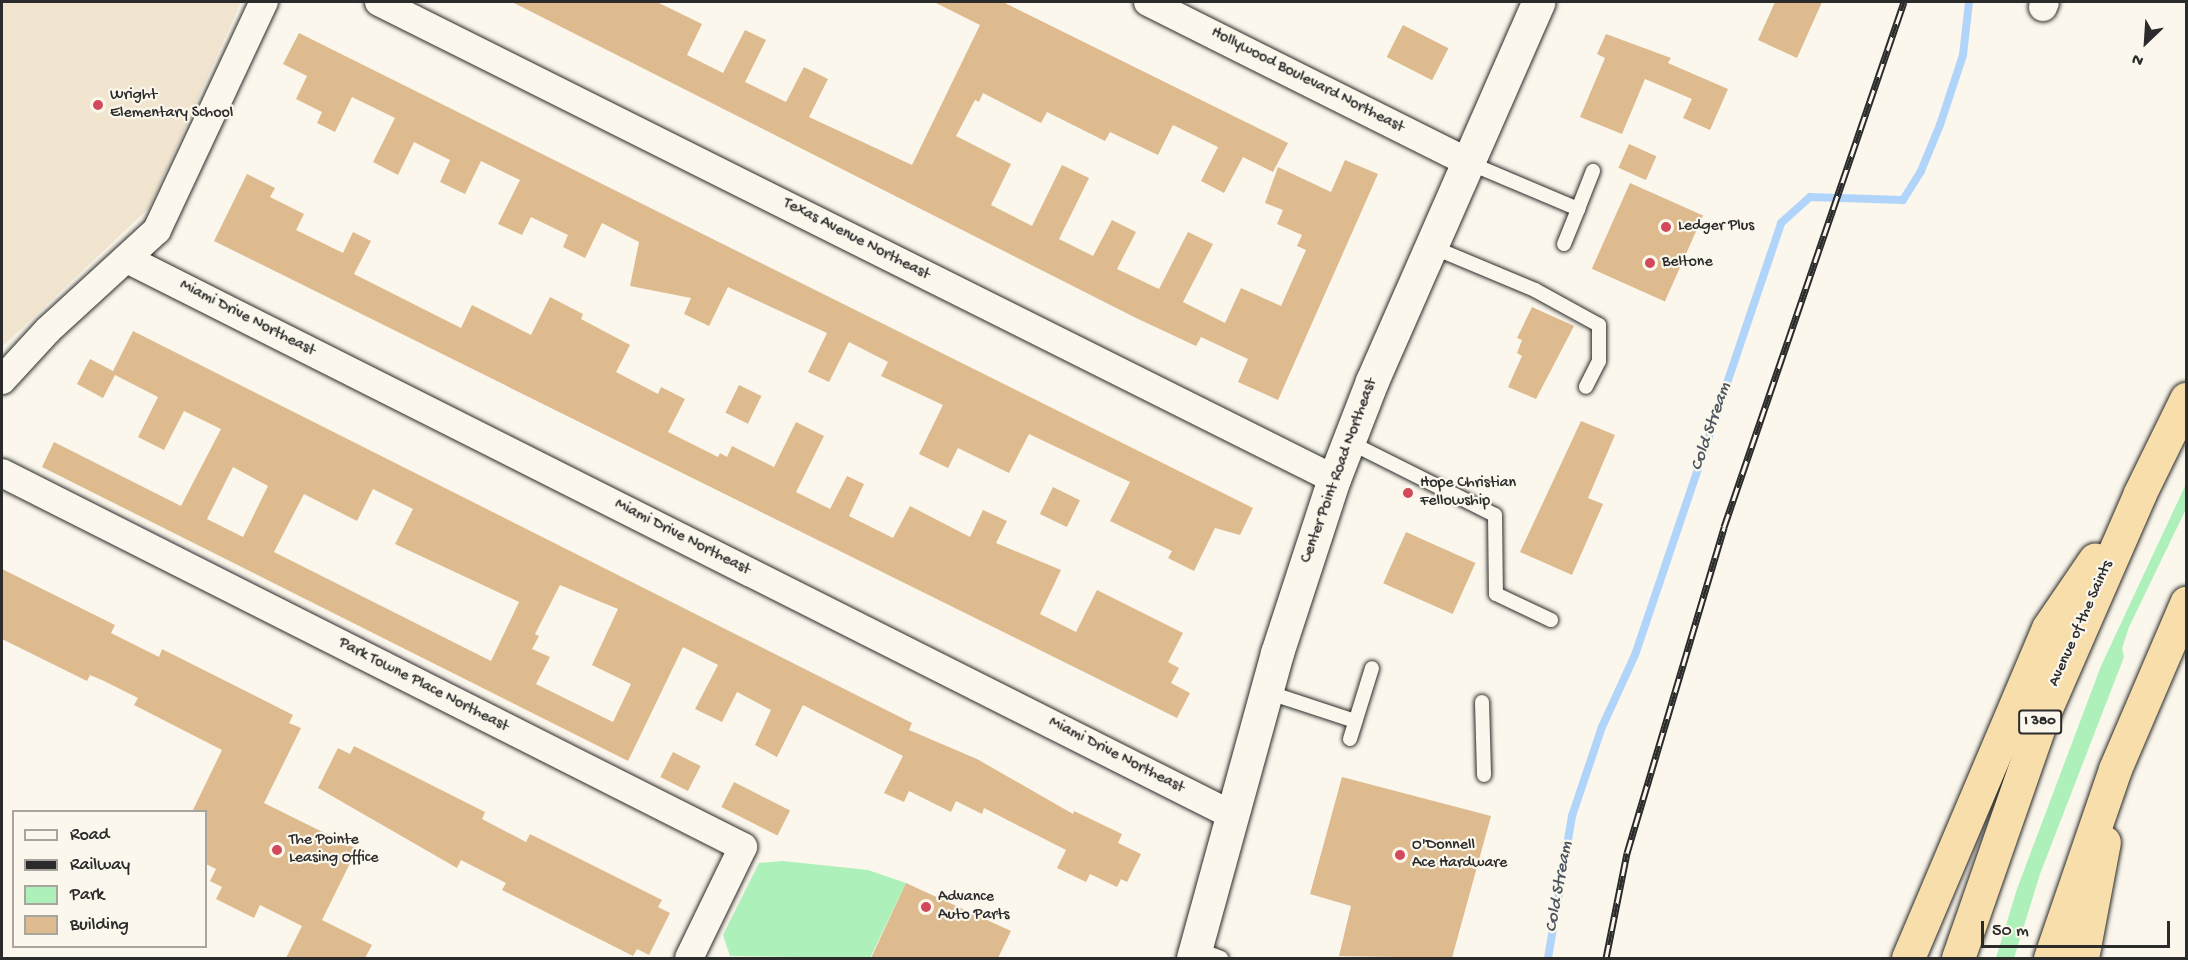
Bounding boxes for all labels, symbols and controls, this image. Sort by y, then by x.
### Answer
north arrow [2116,12,2176,72]
street label: Hollywood Boulevard Northeast [1207,24,1407,138]
text: N [2129,48,2147,70]
place label: Wright Elementary School [110,86,233,124]
marker: Wright Elementary School [91,98,105,112]
street label: Texas Avenue Northeast [779,195,933,285]
place label: Ledger Plus [1678,217,1754,237]
marker: Ledger Plus [1659,220,1673,234]
place label: Beltone [1662,253,1713,273]
marker: Beltone [1643,256,1657,270]
street label: Miami Drive Northeast [176,276,318,362]
street label: Center Point Road Northeast [1298,376,1382,566]
water label: Cold Stream [1687,380,1737,474]
place label: Hope Christian Fellowship [1420,474,1516,512]
marker: Hope Christian Fellowship [1401,486,1415,500]
street label: Miami Drive Northeast [611,495,753,581]
street label: Avenue of the Saints [2046,558,2118,690]
street label: Park Towne Place Northeast [335,635,511,737]
road number: I 380 [2018,710,2062,734]
street label: Miami Drive Northeast [1045,713,1187,799]
legend [12,810,207,948]
text: Road [70,825,109,846]
place label: The Pointe Leasing Office [289,831,378,869]
place label: O'Donnell Ace Hardware [1412,836,1507,874]
water label: Cold Stream [1541,840,1579,934]
marker: The Pointe Leasing Office [270,843,284,857]
marker: O'Donnell Ace Hardware [1393,848,1407,862]
text: Railway [70,855,130,876]
text: Park [70,885,104,906]
place label: Advance Auto Parts [938,888,1009,926]
marker: Advance Auto Parts [919,900,933,914]
scale bar [1984,909,2173,947]
text: Building [70,915,129,936]
text: 50 m [1992,921,2029,942]

